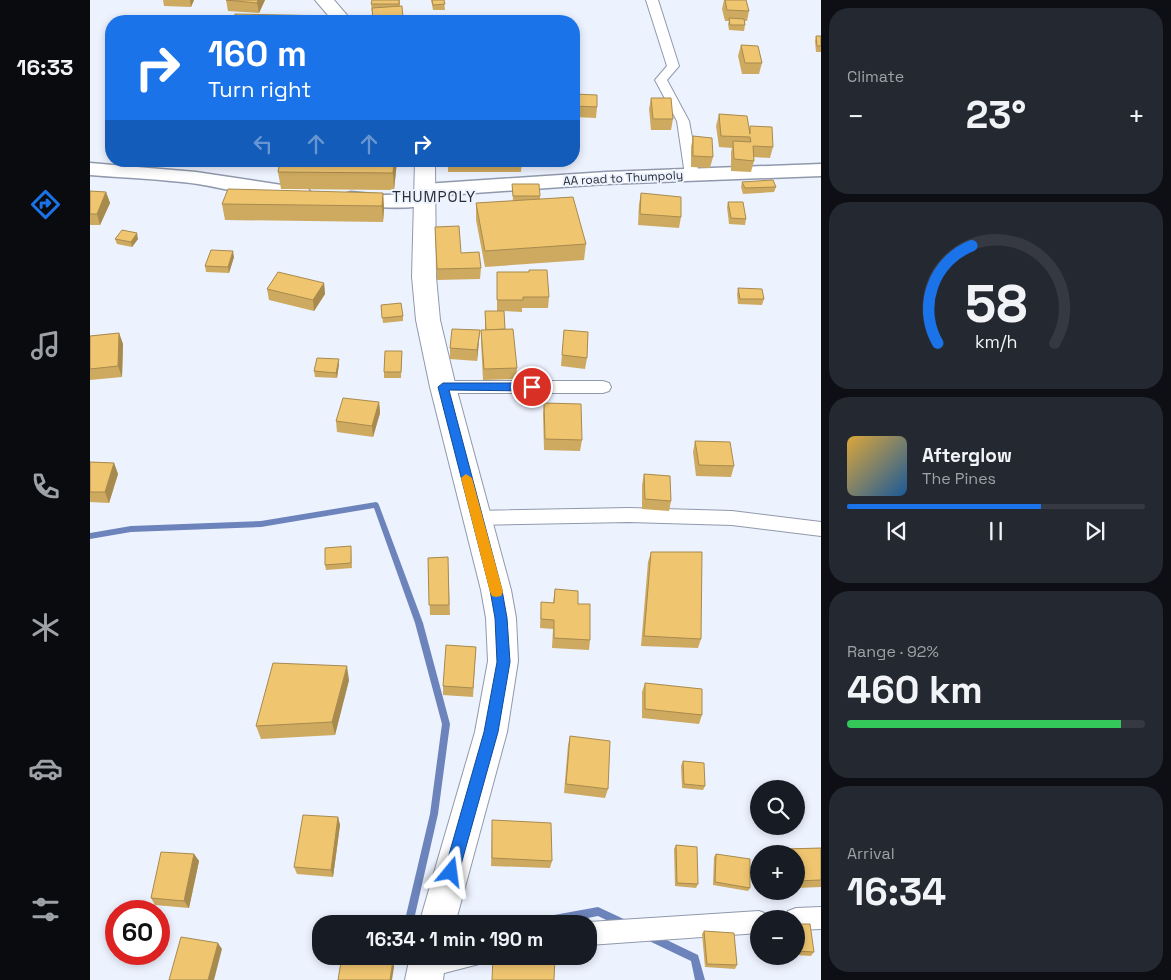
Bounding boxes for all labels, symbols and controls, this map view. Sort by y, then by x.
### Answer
text: 160 m [208,32,307,76]
icon: right [125,35,190,100]
text: 16:33 [17,53,73,81]
text: Climate [847,66,904,87]
text: Turn right [208,75,311,103]
text: 23° [966,91,1026,139]
text: − [847,98,864,134]
text: + [1128,98,1145,134]
icon: left [249,130,277,158]
icon: ahead [302,130,330,158]
icon: ahead [355,130,383,158]
icon: right [408,130,436,158]
street label: AA road to Thumpoly [563,167,683,189]
icon: directions [28,187,63,222]
district label: THUMPOLY [392,187,476,206]
text: 58 [965,271,1027,337]
icon: music [28,328,63,363]
text: km/h [975,330,1017,353]
pin [511,366,553,408]
icon: arrive [518,373,546,401]
text: Afterglow [922,443,1012,468]
text: The Pines [922,468,996,489]
icon: phone [28,469,63,504]
icon: previous [883,517,911,545]
icon: pause [982,517,1010,545]
icon: next [1081,517,1109,545]
icon: climate [28,610,63,645]
text: Range · 92% [847,641,939,662]
text: 460 km [847,666,983,714]
icon: car [28,751,63,786]
map controls [750,780,805,965]
button: search [750,780,805,835]
text: Arrival [847,843,895,864]
position arrow [424,845,476,897]
button: + [750,845,805,900]
text: 16:34 [847,868,946,916]
icon: filters [28,892,63,927]
speed limit sign: 60 [105,900,170,965]
button: − [750,910,805,965]
text: 16:34 · 1 min · 190 m [366,927,543,952]

